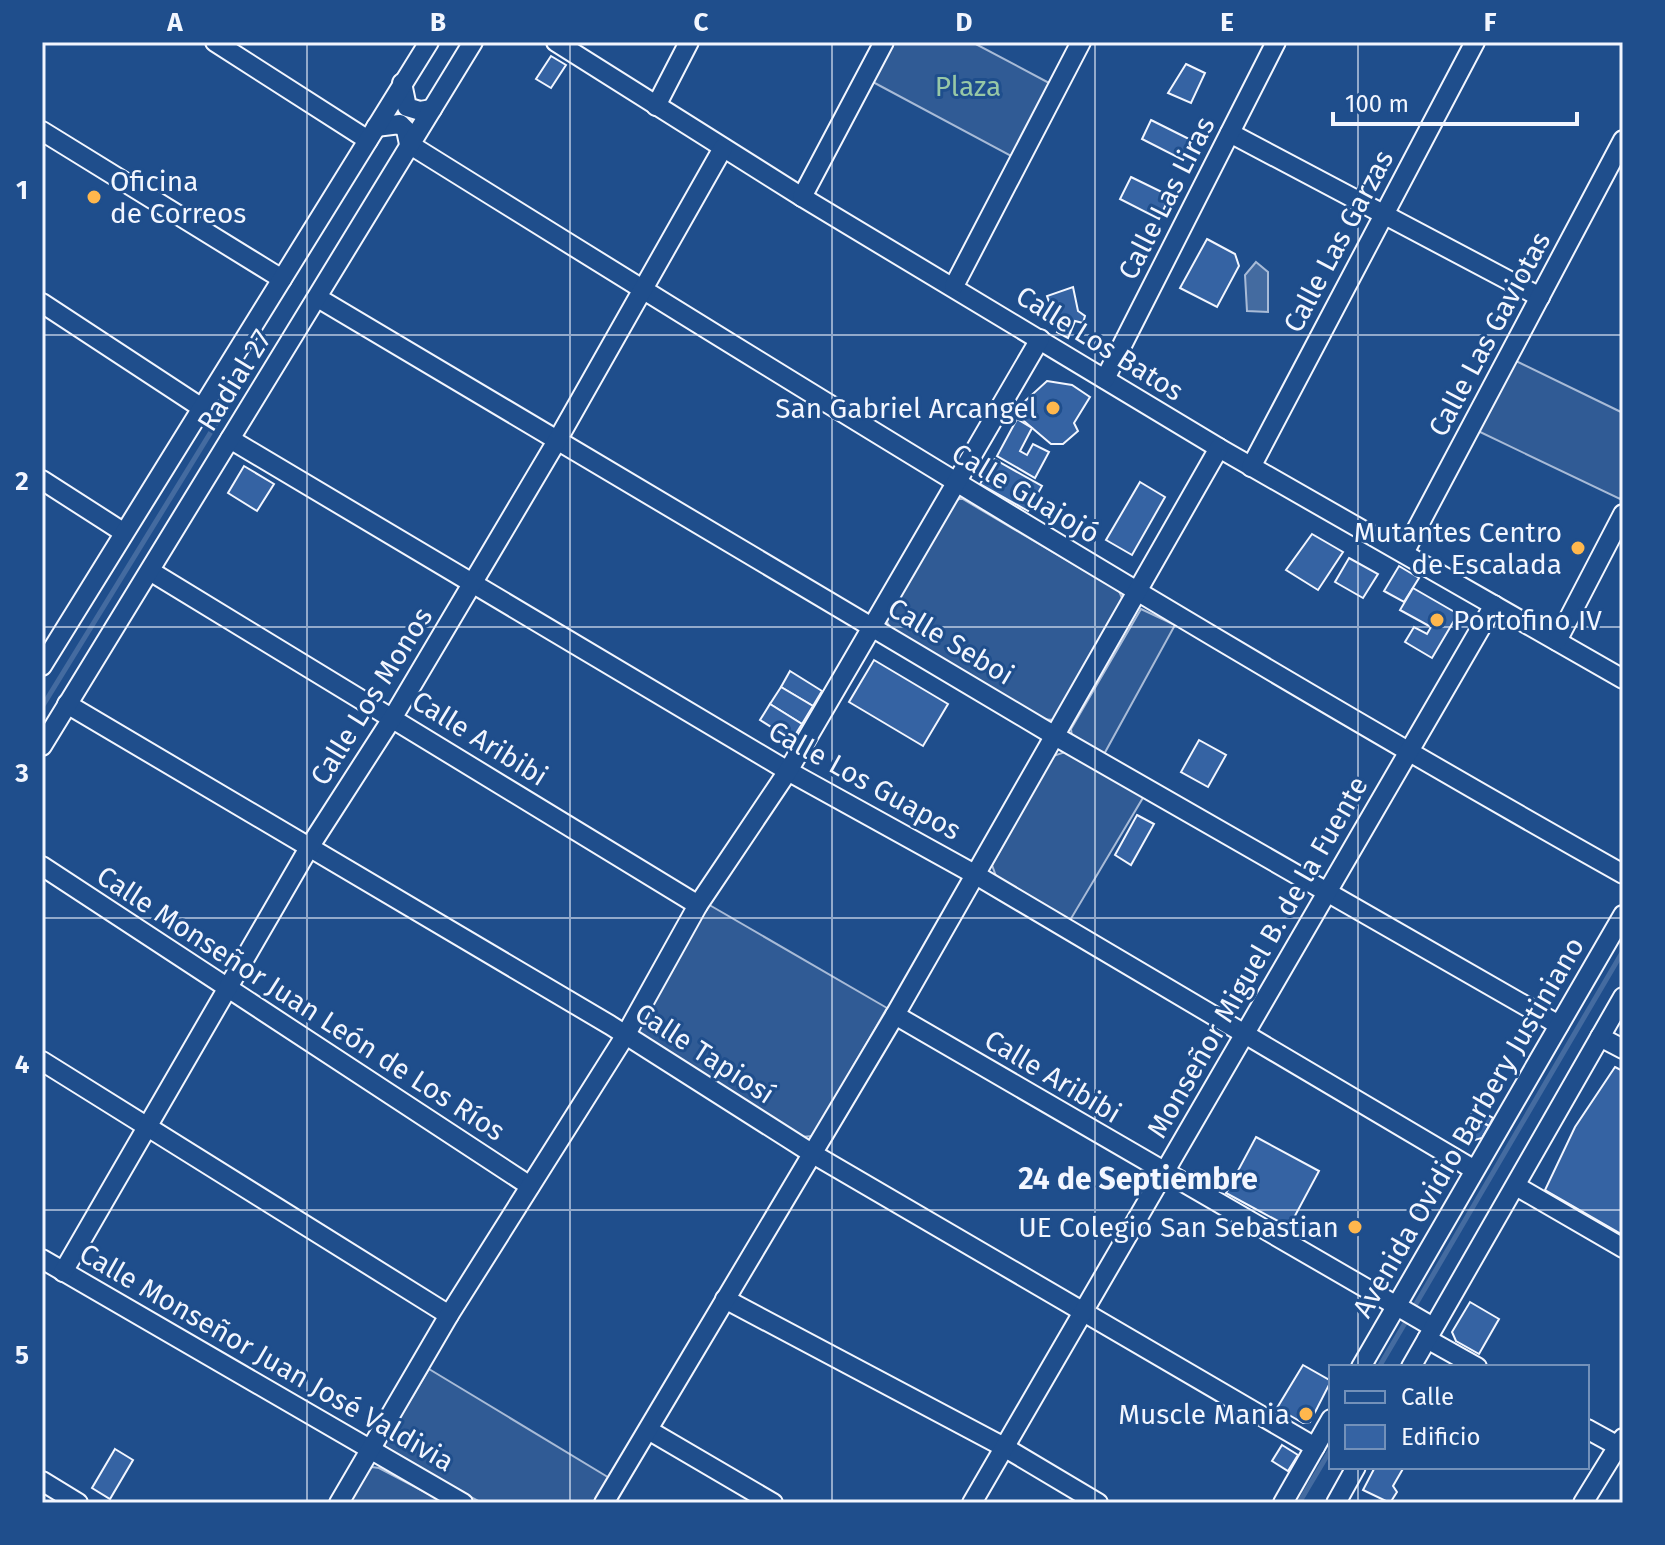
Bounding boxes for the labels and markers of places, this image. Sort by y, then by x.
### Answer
place label: Oficina de Correos [110,165,246,230]
marker: Oficina de Correos [85,188,103,206]
place label: San Gabriel Arcangel [775,392,1037,425]
marker: San Gabriel Arcangel [1044,399,1062,417]
place label: Mutantes Centro de Escalada [1354,516,1562,581]
marker: Mutantes Centro de Escalada [1569,539,1587,557]
place label: Portofino IV [1453,604,1602,637]
marker: Portofino IV [1428,611,1446,629]
place label: UE Colegio San Sebastian [1018,1211,1339,1244]
marker: UE Colegio San Sebastian [1346,1218,1364,1236]
place label: Muscle Mania [1118,1398,1290,1431]
marker: Muscle Mania [1297,1405,1315,1423]

